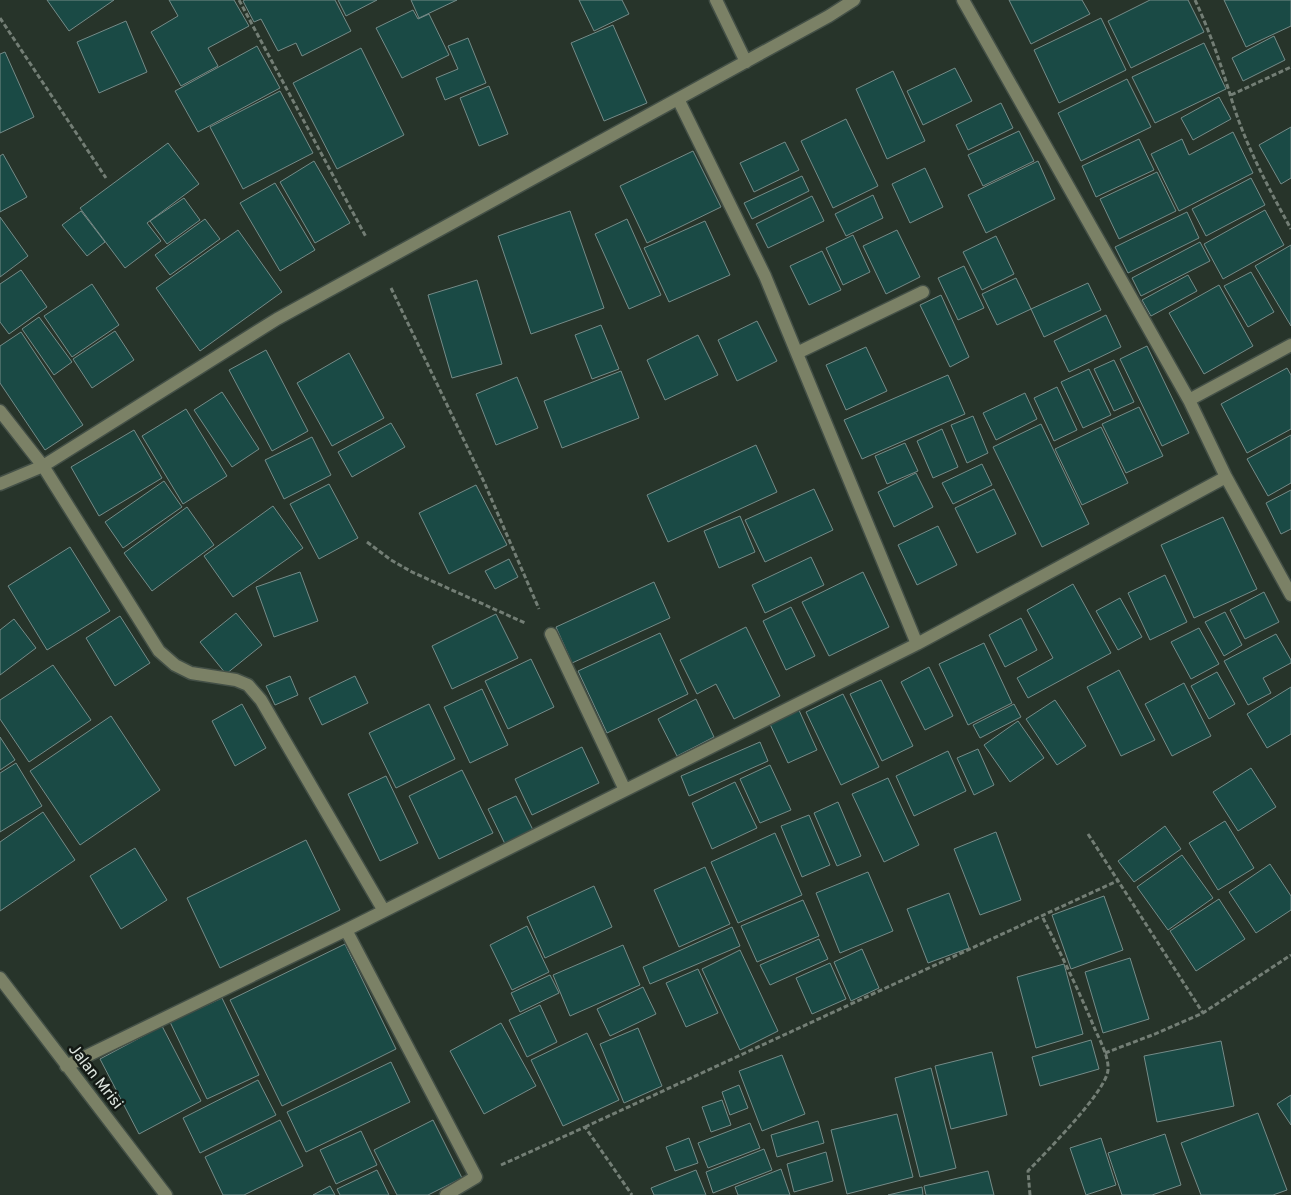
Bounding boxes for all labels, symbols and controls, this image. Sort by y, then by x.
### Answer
street label: Jalan Mrisi [63,1040,127,1114]

